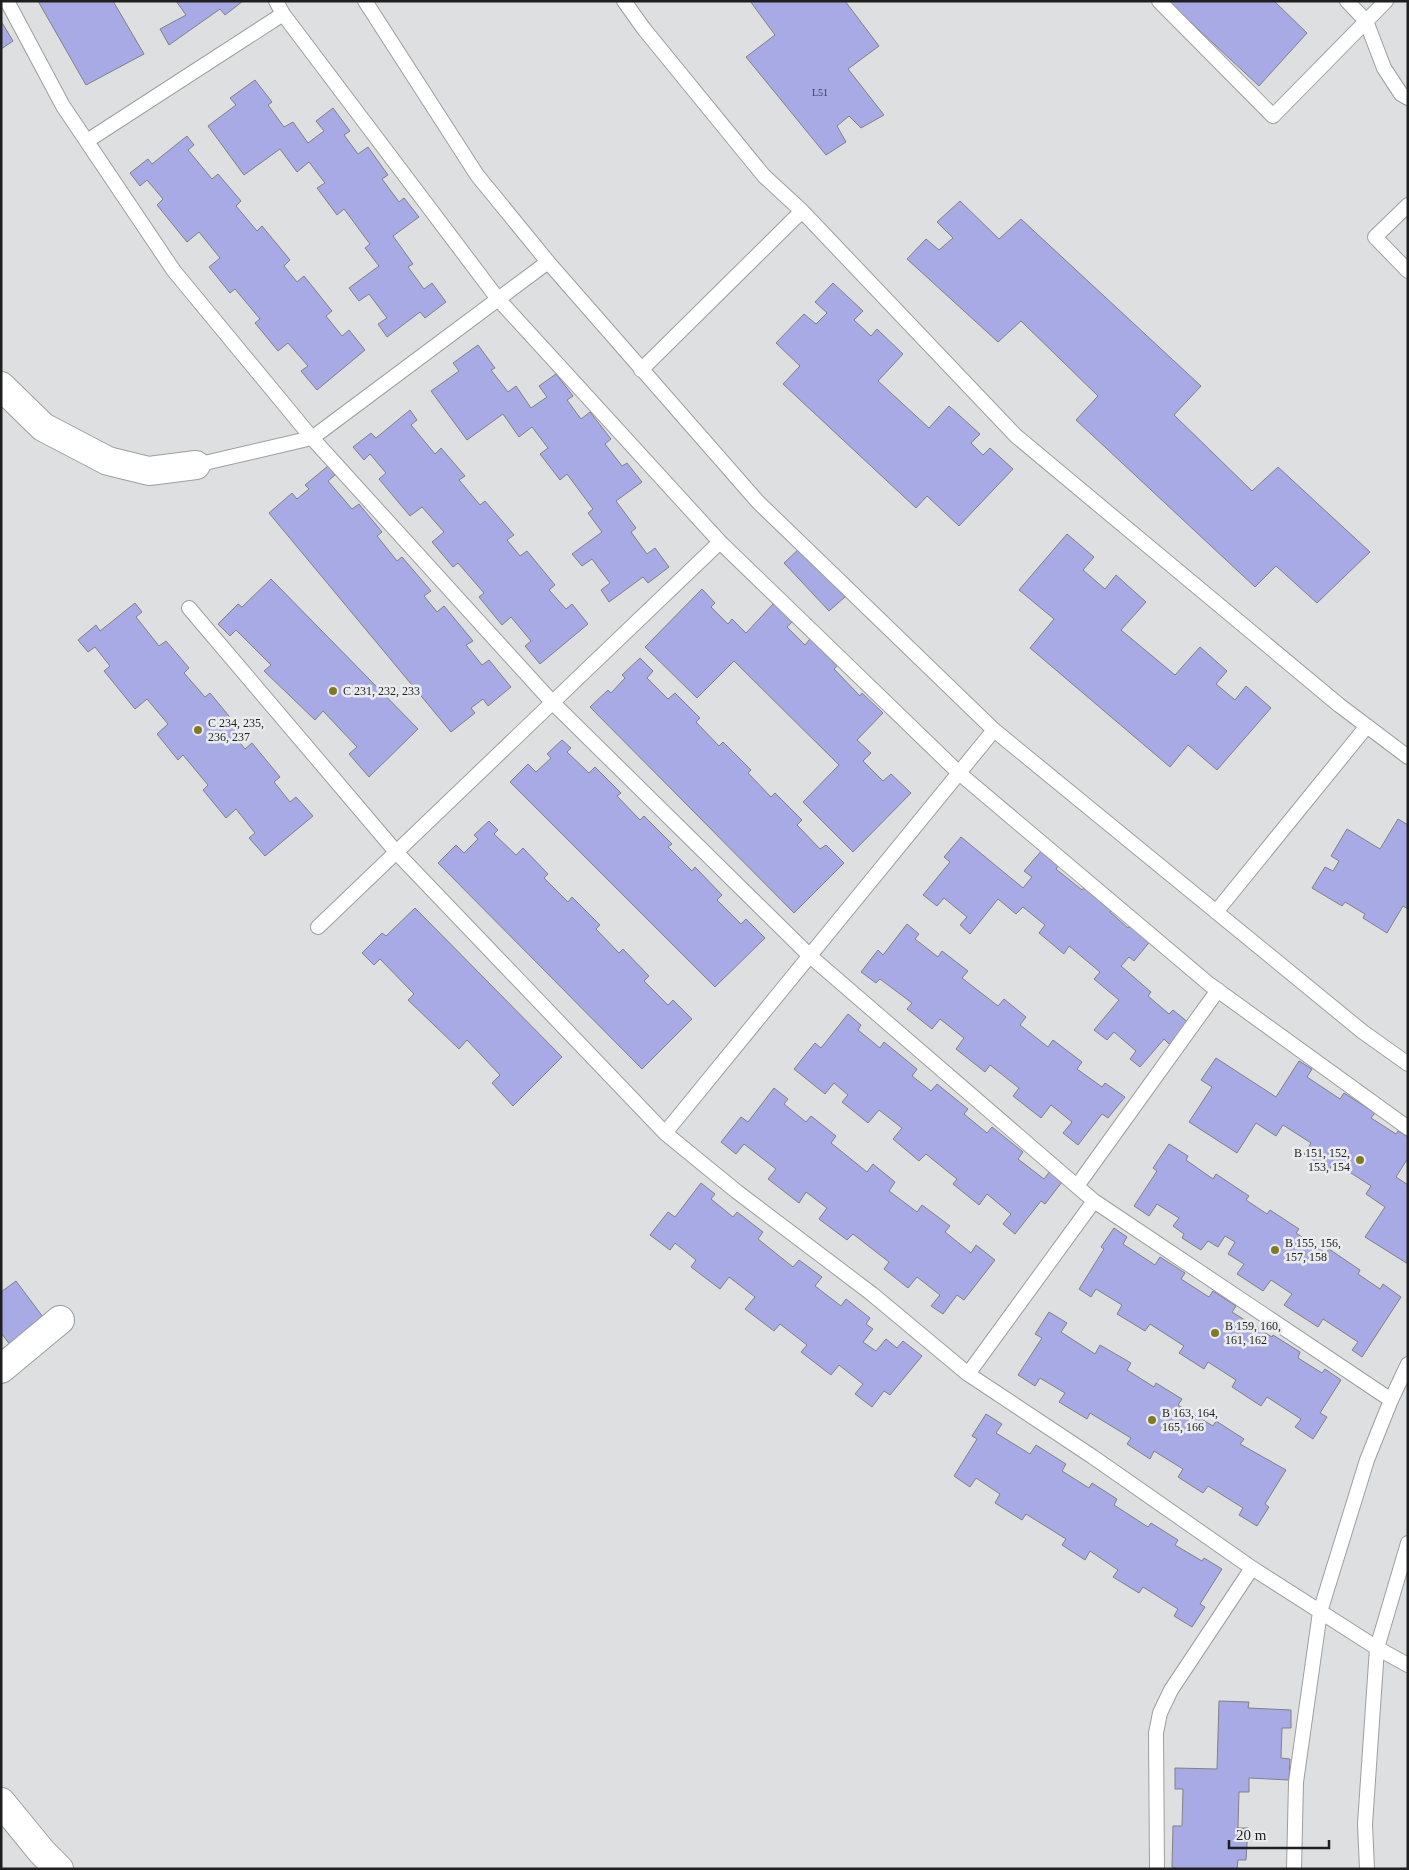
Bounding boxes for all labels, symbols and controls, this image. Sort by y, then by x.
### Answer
house number: L51 [812,87,828,98]
place label: C 231, 232, 233 [343,684,420,698]
marker: C 231, 232, 233 [327,685,339,697]
place label: C 234, 235, 236, 237 [208,716,264,744]
marker: C 234, 235, 236, 237 [192,724,204,736]
place label: B 151, 152, 153, 154 [1294,1146,1350,1174]
marker: B 151, 152, 153, 154 [1354,1154,1366,1166]
place label: B 155, 156, 157, 158 [1285,1236,1341,1264]
marker: B 155, 156, 157, 158 [1269,1244,1281,1256]
place label: B 159, 160, 161, 162 [1225,1319,1281,1347]
marker: B 159, 160, 161, 162 [1209,1327,1221,1339]
place label: B 163, 164, 165, 166 [1162,1406,1218,1434]
marker: B 163, 164, 165, 166 [1146,1414,1158,1426]
scale bar [1229,1818,1329,1850]
text: 20 m [1236,1827,1267,1843]

